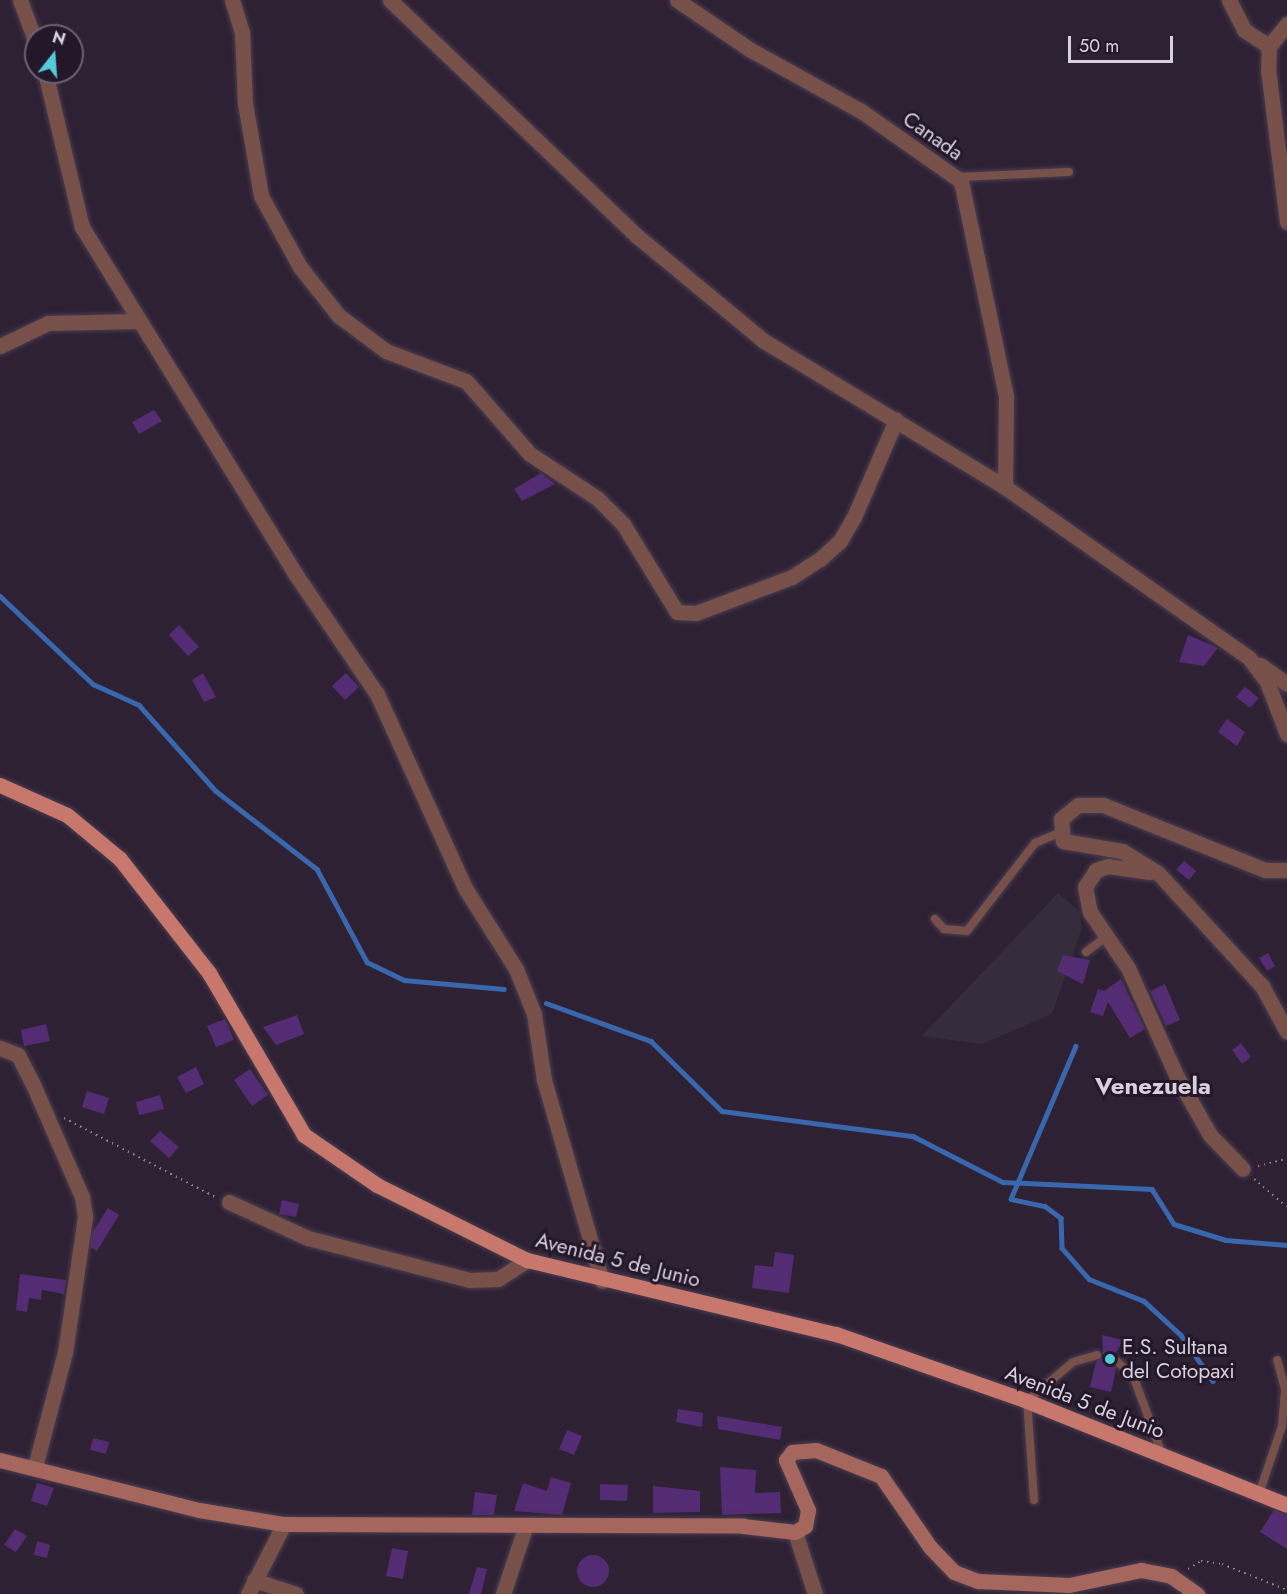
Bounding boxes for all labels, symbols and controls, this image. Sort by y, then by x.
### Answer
north arrow [24,24,84,84]
scale bar [1071,24,1176,62]
text: N [49,25,68,51]
text: 50 m [1079,33,1119,59]
street label: Canada [898,106,968,166]
district label: Venezuela [1095,1072,1211,1100]
street label: Avenida 5 de Junio [533,1227,703,1293]
place label: E.S. Sultana del Cotopaxi [1122,1334,1235,1384]
marker: E.S. Sultana del Cotopaxi [1103,1352,1117,1366]
street label: Avenida 5 de Junio [1002,1360,1168,1444]

